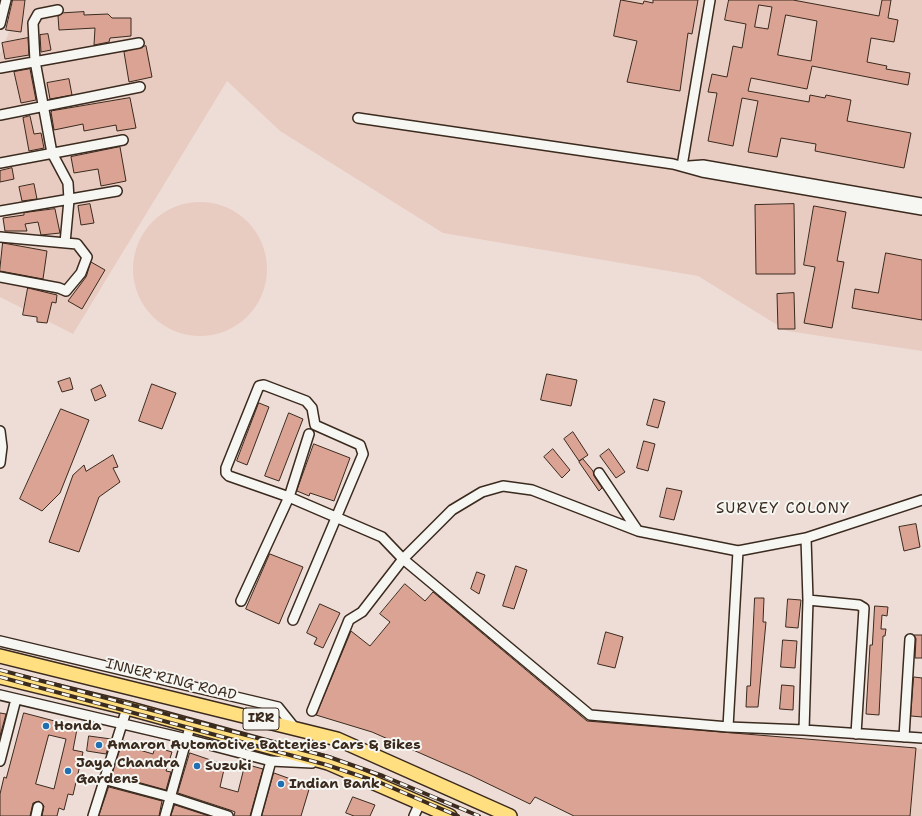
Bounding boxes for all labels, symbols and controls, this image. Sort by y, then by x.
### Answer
district label: SURVEY COLONY [716,500,850,518]
street label: INNER RING ROAD [104,656,238,704]
road number: IRR [243,708,279,730]
place label: Honda [54,718,102,734]
marker: Honda [41,721,51,731]
place label: Amaron Automotive Batteries Cars & Bikes [107,737,421,753]
marker: Amaron Automotive Batteries Cars & Bikes [94,740,104,750]
place label: Jaya Chandra Gardens [76,755,179,788]
place label: Suzuki [205,758,252,774]
marker: Suzuki [192,761,202,771]
marker: Jaya Chandra Gardens [63,766,73,776]
place label: Indian Bank [289,776,380,792]
marker: Indian Bank [276,779,286,789]

